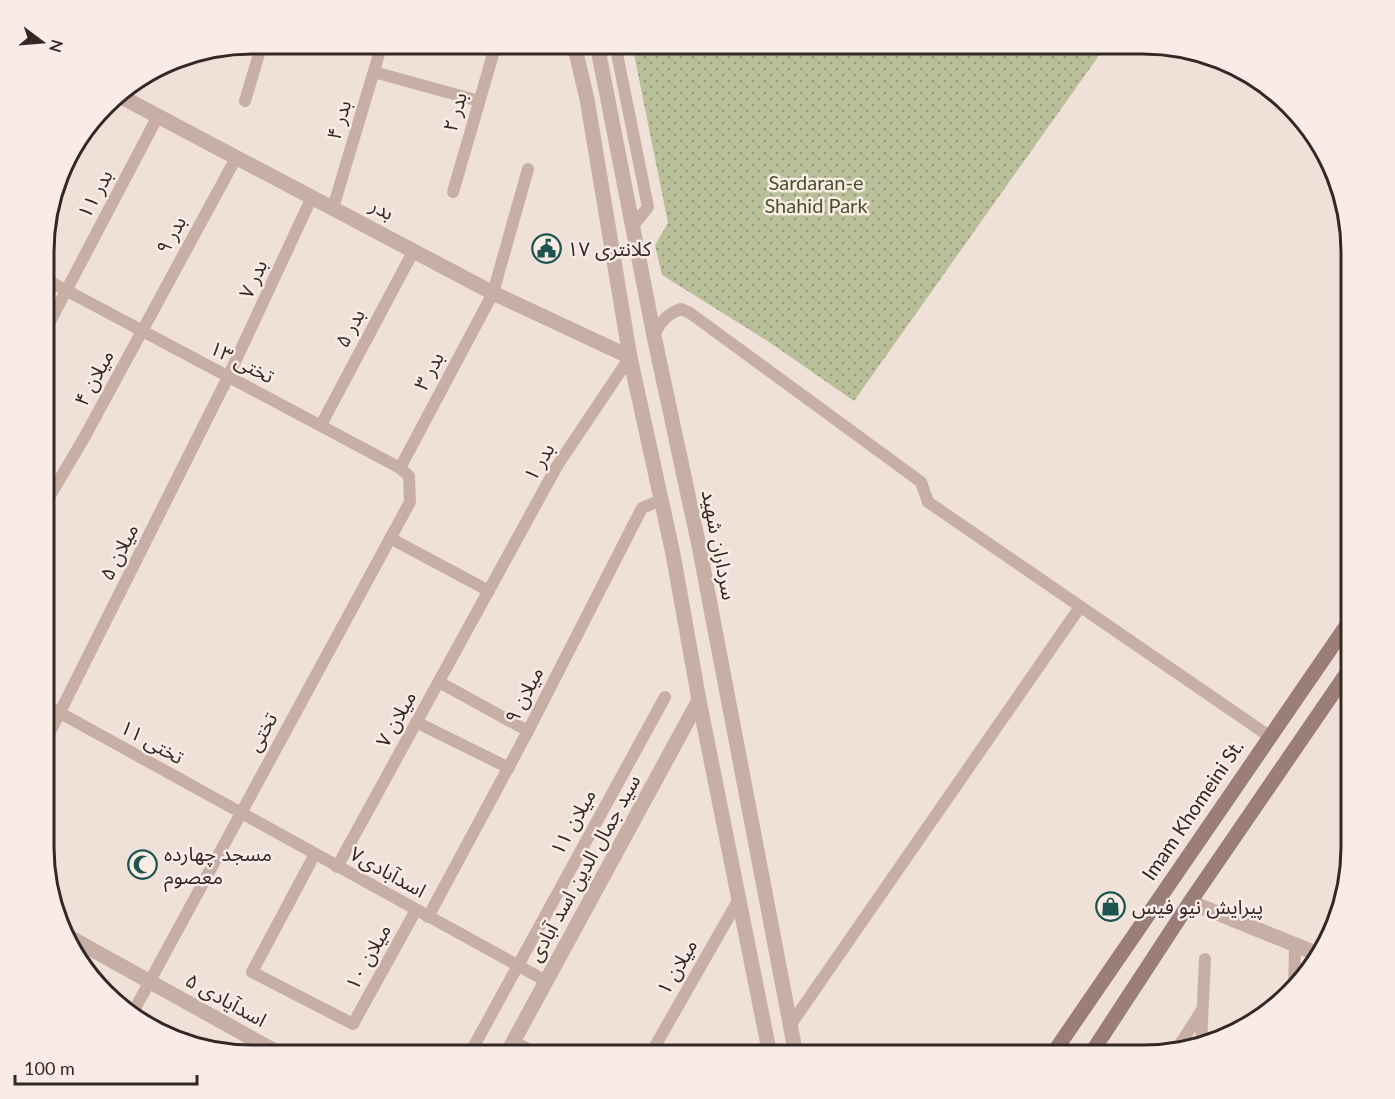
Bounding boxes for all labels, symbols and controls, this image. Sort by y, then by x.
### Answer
north arrow [12,12,72,72]
text: N [46,38,68,55]
street label: بدر ۲ [437,89,472,135]
street label: بدر ۴ [321,97,356,143]
street label: بدر ۱۱ [71,165,118,222]
park label: Sardaran-e Shahid Park [764,170,868,217]
street label: بدر [365,192,398,225]
street label: بدر ۹ [150,211,191,258]
public building icon: کلانتری ۱۷ [530,233,562,265]
place label: کلانتری ۱۷ [567,236,652,261]
street label: بدر ۷ [233,255,272,302]
street label: بدر ۵ [329,304,370,351]
street label: تختی ۱۳ [206,335,279,388]
street label: میلان ۴ [68,345,119,410]
street label: بدر ۳ [408,347,449,394]
street label: بدر ۱ [518,438,560,485]
street label: سرداران شهید [697,488,742,602]
street label: میلان ۵ [94,519,143,584]
street label: میلان ۹ [499,662,548,727]
street label: میلان ۷ [370,686,421,751]
street label: تختی [241,708,282,756]
street label: تختی ۱۱ [116,714,189,769]
street label: Imam Khomeini St. [1136,735,1248,884]
street label: سید جمال الدین اسد آبادی [522,770,645,966]
street label: میلان ۱۱ [544,784,601,859]
street label: اسدآبادی۷ [346,840,431,903]
place label: مسجد چهارده معصوم [164,841,272,892]
mosque icon: مسجد چهارده معصوم [127,849,159,881]
shop icon: پیرایش نیو فیس [1095,891,1127,923]
place label: پیرایش نیو فیس [1132,894,1263,920]
street label: میلان ۱۰ [339,919,396,994]
street label: میلان ۱ [651,934,702,999]
street label: اسدآیادی ۵ [181,967,271,1032]
scale bar [15,1048,196,1086]
text: 100 m [24,1057,75,1079]

